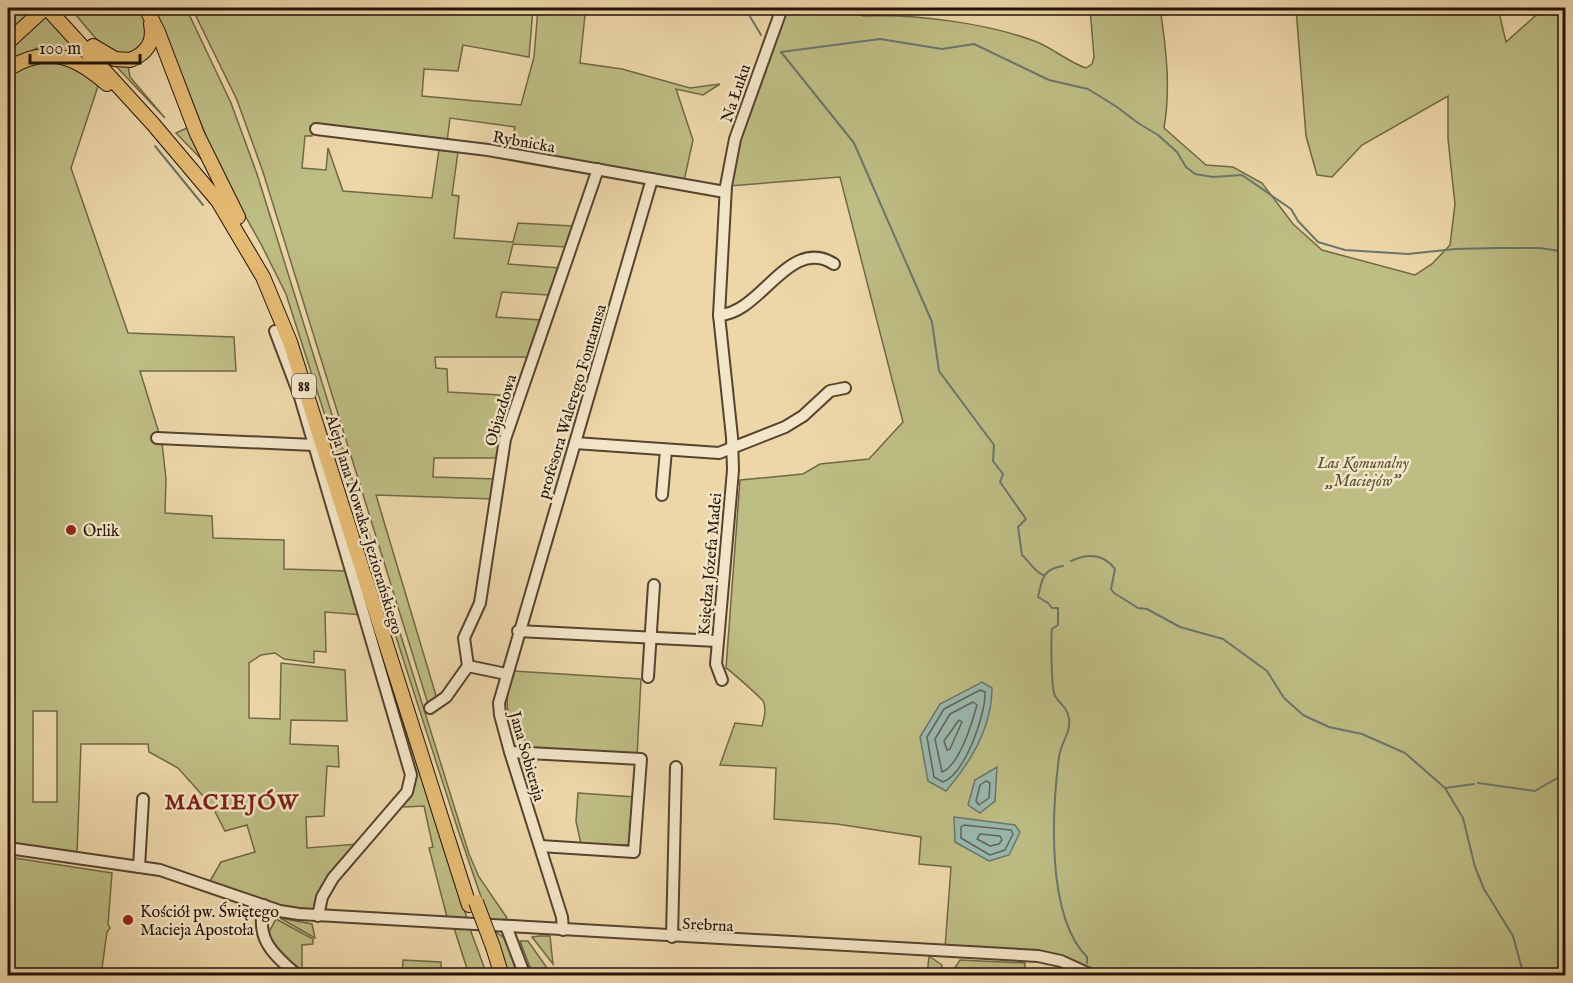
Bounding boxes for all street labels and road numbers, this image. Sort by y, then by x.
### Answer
street label: Na Łuku [718,62,756,125]
street label: Rybnicka [491,128,557,158]
street label: profesora Walerego Fontanusa [534,302,612,501]
street label: Objazdowa [481,372,522,449]
road number: 88 [292,374,316,398]
street label: Aleja Jana Nowaka-Jeziorańskiego [320,411,406,637]
street label: Księdza Józefa Madei [695,492,727,636]
street label: Jana Sobieraja [503,707,548,804]
street label: Srebrna [682,915,734,937]

